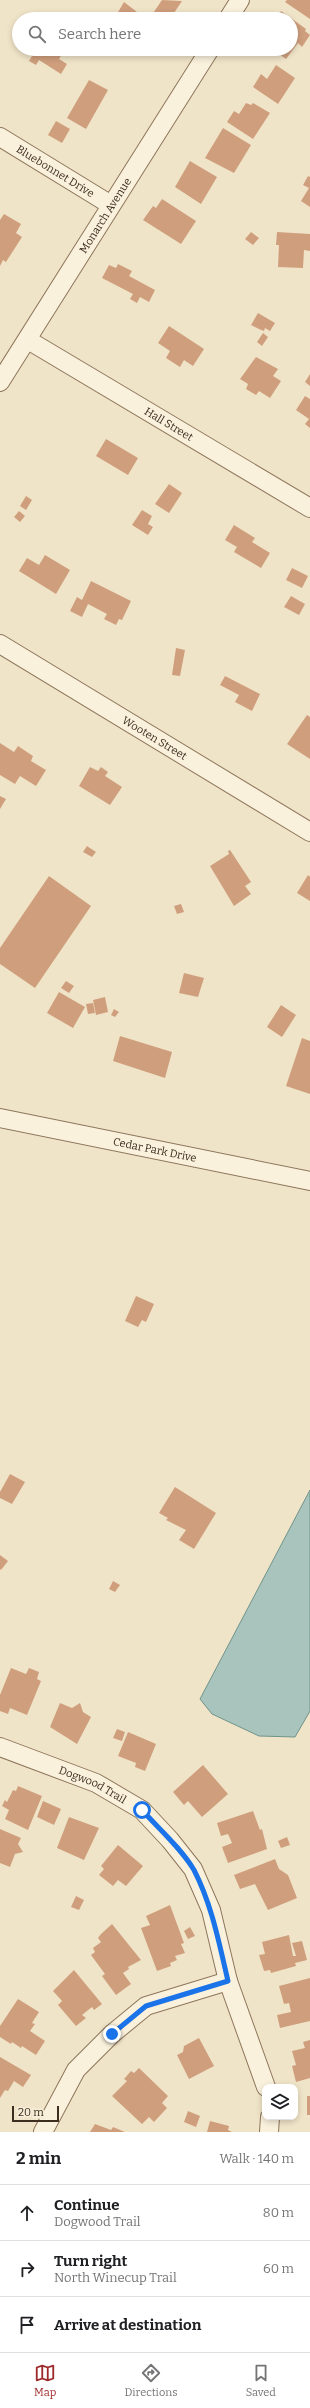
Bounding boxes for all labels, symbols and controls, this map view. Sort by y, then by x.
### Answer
search box [12,12,298,56]
icon: search [26,23,48,45]
text: Search here [58,25,141,43]
street label: Bluebonnet Drive [14,143,96,200]
street label: Monarch Avenue [77,175,134,256]
street label: Hall Street [142,405,195,444]
street label: Wooten Street [120,714,189,763]
street label: Cedar Park Drive [112,1135,198,1165]
street label: Dogwood Trail [57,1764,128,1806]
route start [133,1801,151,1819]
route end [103,2025,121,2043]
map controls [262,2084,298,2120]
button: layers [262,2084,298,2120]
scale bar [12,2104,59,2123]
text: 20 m [18,2106,44,2119]
text: 2 min [16,2148,61,2169]
text: Walk · 140 m [219,2151,294,2166]
text: Continue [54,2196,120,2214]
icon: ahead [16,2202,38,2224]
text: 80 m [263,2205,294,2220]
text: Dogwood Trail [54,2214,141,2229]
text: Turn right [54,2252,127,2270]
icon: right [16,2258,38,2280]
text: 60 m [263,2261,294,2276]
text: North Winecup Trail [54,2270,177,2285]
icon: arrive [16,2314,38,2336]
text: Arrive at destination [54,2316,201,2334]
tab: Map [34,2362,56,2399]
tab: Directions [125,2362,177,2399]
tab: Saved [246,2362,276,2399]

